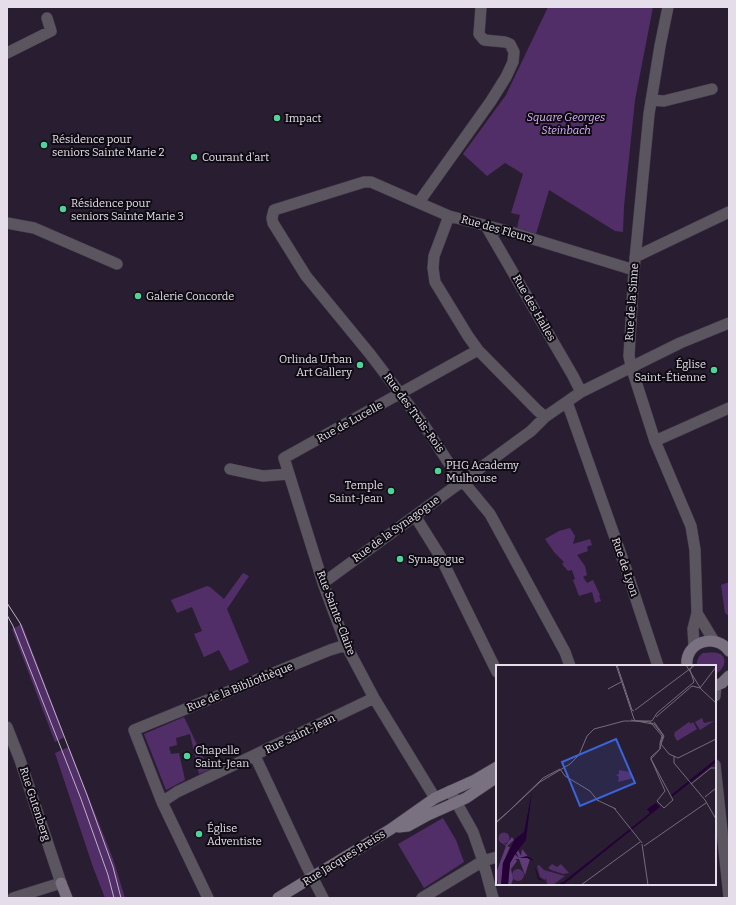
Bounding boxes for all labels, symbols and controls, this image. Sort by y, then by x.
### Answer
park label: Square Georges Steinbach [527,111,605,137]
place label: Impact [285,112,321,125]
marker: Impact [272,113,282,123]
place label: Résidence pour seniors Sainte Marie 2 [52,133,165,159]
marker: Résidence pour seniors Sainte Marie 2 [39,140,49,150]
place label: Courant d'art [202,151,269,164]
marker: Courant d'art [189,152,199,162]
place label: Résidence pour seniors Sainte Marie 3 [71,197,184,223]
marker: Résidence pour seniors Sainte Marie 3 [58,204,68,214]
street label: Rue des Fleurs [460,213,534,245]
street label: Rue de la Sinne [623,263,641,341]
street label: Rue des Halles [510,273,558,343]
place label: Galerie Concorde [146,290,234,303]
marker: Galerie Concorde [133,291,143,301]
place label: Orlinda Urban Art Gallery [279,353,352,379]
place label: Église Saint-Étienne [634,357,706,384]
marker: Orlinda Urban Art Gallery [355,360,365,370]
marker: Église Saint-Étienne [709,365,719,375]
street label: Rue des Trois-Rois [381,371,447,455]
street label: Rue de Lucelle [315,399,385,445]
place label: PHG Academy Mulhouse [446,459,519,485]
marker: PHG Academy Mulhouse [433,466,443,476]
place label: Temple Saint-Jean [329,479,383,505]
marker: Temple Saint-Jean [386,486,396,496]
street label: Rue de la Synagogue [350,493,442,565]
street label: Rue de Lyon [609,536,641,598]
place label: Synagogue [408,552,464,566]
marker: Synagogue [395,554,405,564]
street label: Rue Sainte-Claire [314,569,358,657]
street label: Rue de la Bibliothèque [185,660,295,714]
inset map [496,665,716,885]
street label: Rue Saint-Jean [263,711,337,757]
place label: Chapelle Saint-Jean [195,744,249,770]
marker: Chapelle Saint-Jean [182,751,192,761]
street label: Rue Gutenberg [17,765,53,843]
place label: Église Adventiste [207,821,262,848]
street label: Rue Jacques Preiss [300,827,388,889]
marker: Église Adventiste [194,829,204,839]

